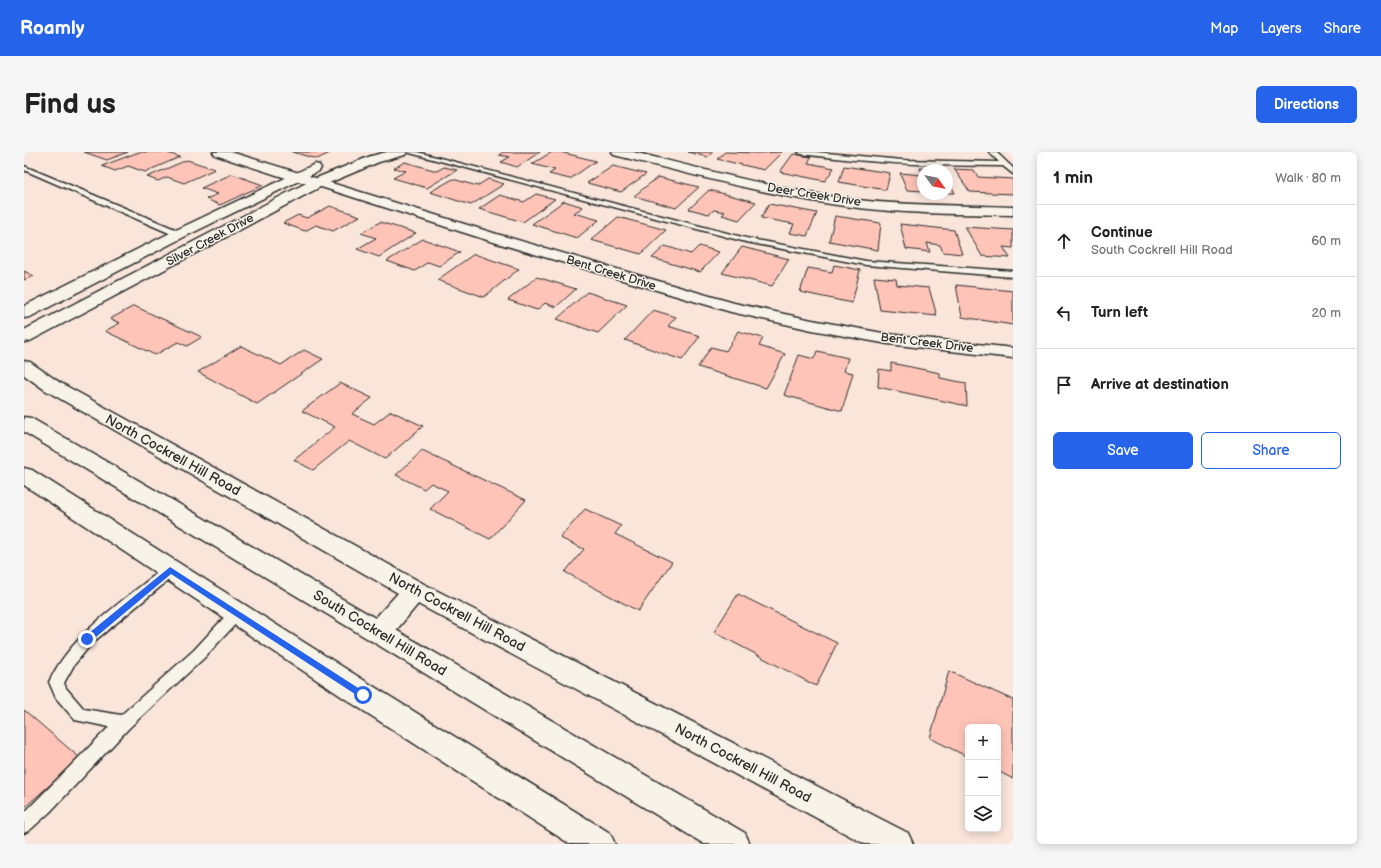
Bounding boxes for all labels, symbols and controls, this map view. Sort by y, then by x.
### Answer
text: Roamly [20,17,84,40]
text: Map [1210,20,1238,37]
text: Layers [1260,20,1302,37]
text: Share [1324,20,1361,37]
button: Directions [1256,86,1357,123]
text: Find us [24,88,116,121]
north arrow [917,164,953,200]
text: 1 min [1053,168,1093,188]
text: Walk · 80 m [1275,170,1341,186]
street label: Deer Creek Drive [766,180,862,210]
street label: Silver Creek Drive [164,211,256,269]
text: Continue [1091,223,1153,242]
icon: ahead [1053,230,1075,252]
text: 60 m [1311,233,1341,249]
text: South Cockrell Hill Road [1091,242,1233,258]
street label: Bent Creek Drive [564,252,658,294]
icon: left [1053,302,1075,324]
text: Turn left [1091,303,1148,322]
text: 20 m [1311,305,1341,321]
street label: Bent Creek Drive [880,330,974,356]
icon: arrive [1053,374,1075,396]
text: Arrive at destination [1091,375,1229,394]
street label: North Cockrell Hill Road [102,411,244,499]
button: Save [1053,432,1193,469]
button: Share [1201,432,1341,469]
street label: North Cockrell Hill Road [386,569,528,655]
street label: South Cockrell Hill Road [310,586,450,680]
route end [78,630,96,648]
route start [354,686,372,704]
street label: North Cockrell Hill Road [672,720,814,806]
map controls [965,724,1001,832]
button: + [965,724,1001,760]
button: − [965,760,1001,796]
button: layers [965,796,1001,832]

